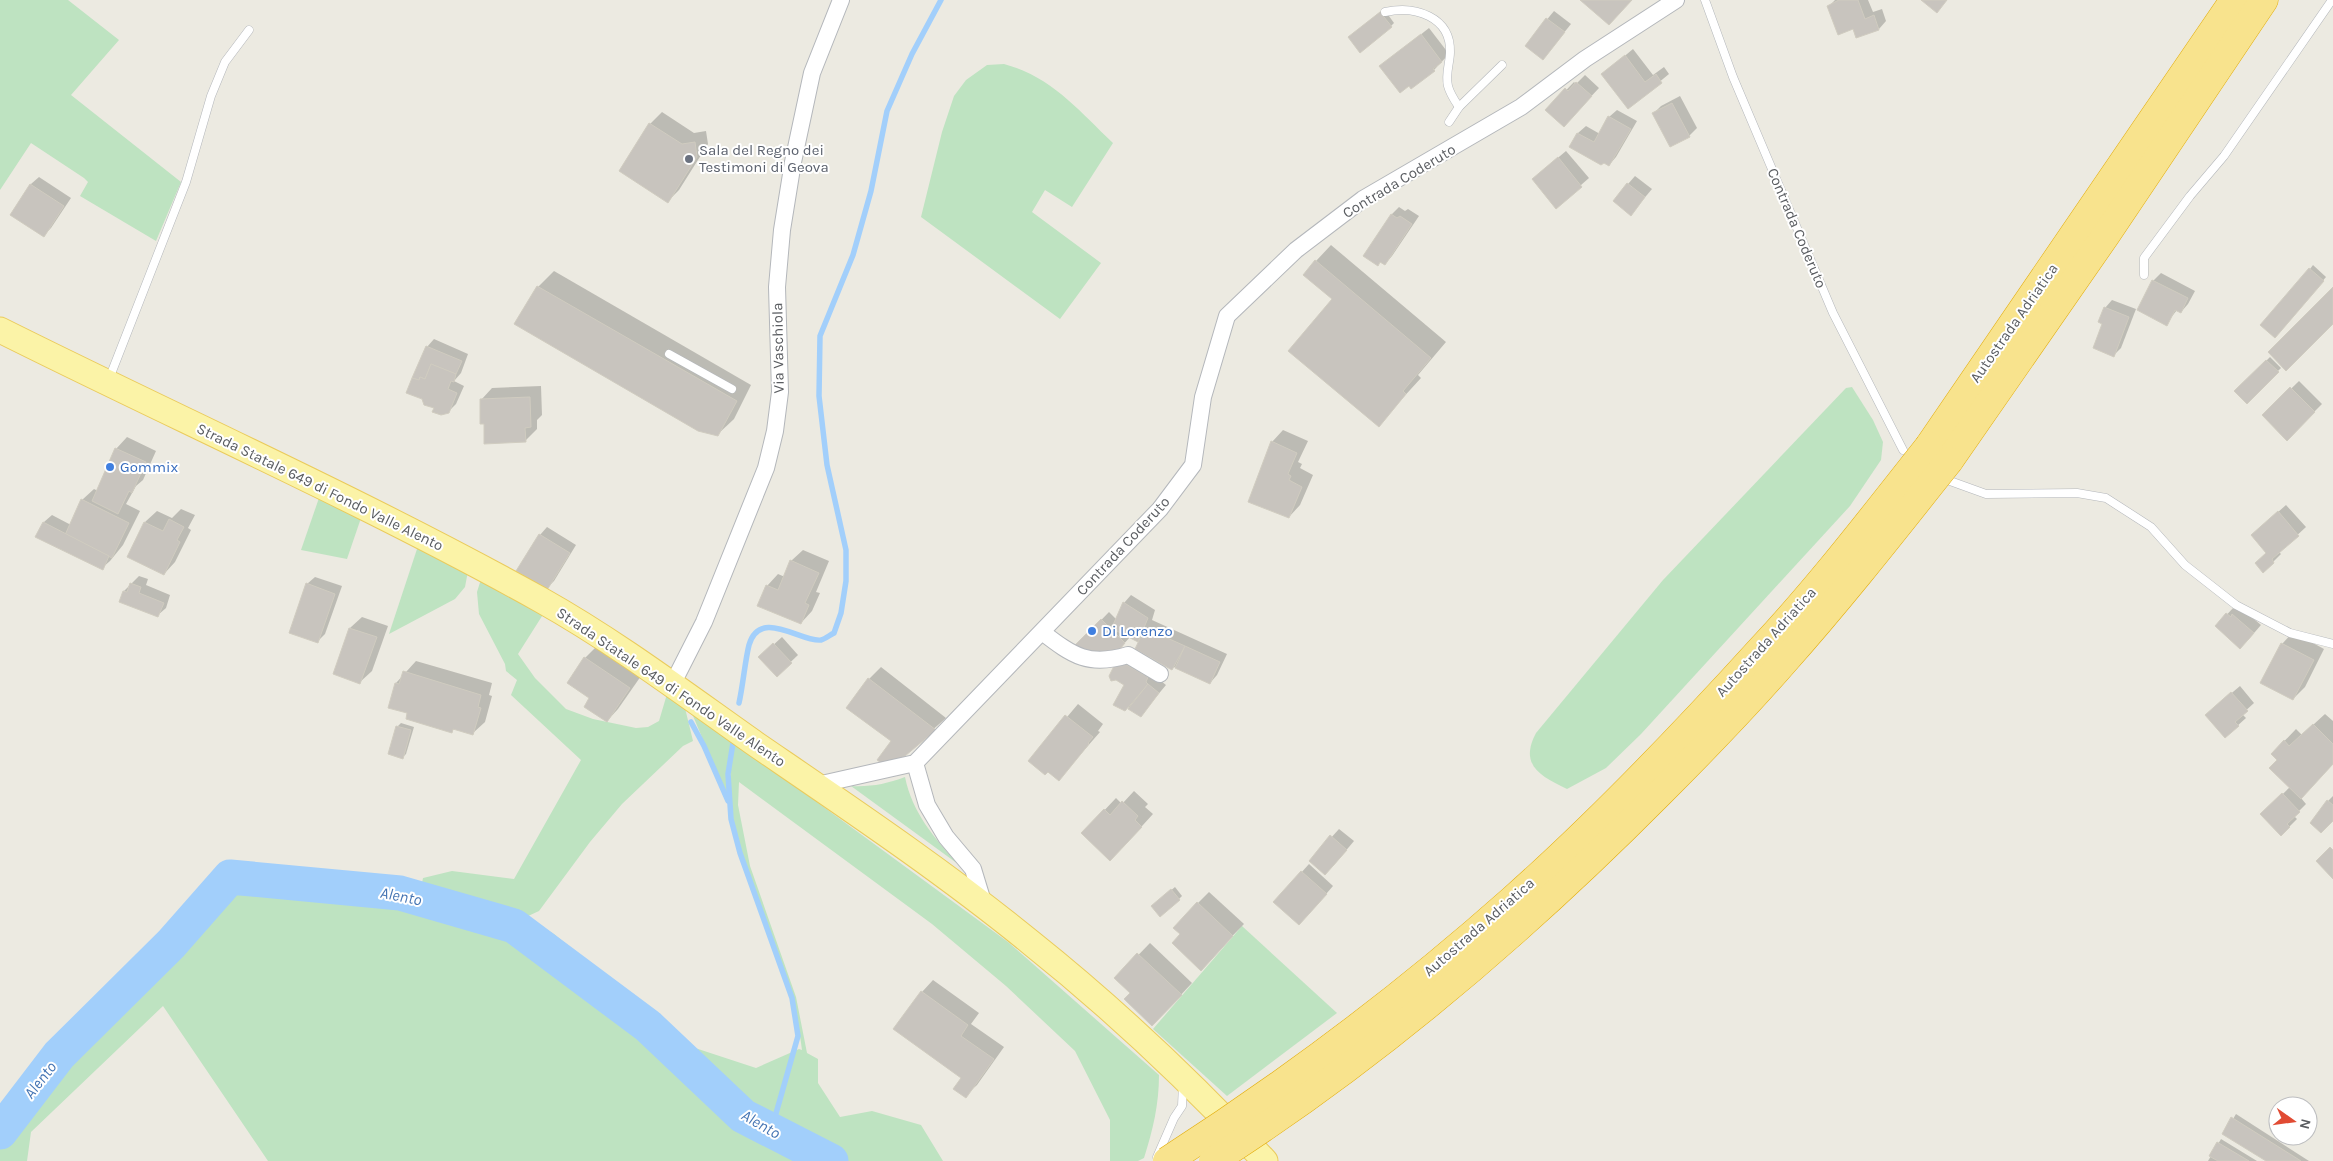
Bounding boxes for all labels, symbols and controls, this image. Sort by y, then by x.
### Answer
street label: Contrada Coderuto [1339,140,1459,222]
place label: Sala del Regno dei Testimoni di Geova [699,141,829,176]
marker: Sala del Regno dei Testimoni di Geova [683,153,695,165]
street label: Contrada Coderuto [1764,165,1830,291]
street label: Autostrada Adriatica [1966,260,2062,386]
street label: Via Vaschiola [768,302,788,394]
street label: Strada Statale 649 di Fondo Valle Alento [194,419,446,555]
place label: Gommix [120,458,178,476]
marker: Gommix [104,461,116,473]
street label: Contrada Coderuto [1072,493,1174,599]
street label: Autostrada Adriatica [1712,584,1820,700]
street label: Strada Statale 649 di Fondo Valle Alento [553,603,789,771]
place label: Di Lorenzo [1102,622,1173,640]
marker: Di Lorenzo [1086,625,1098,637]
street label: Autostrada Adriatica [1420,874,1538,980]
water label: Alento [379,883,423,909]
water label: Alento [20,1058,60,1102]
north arrow [2268,1096,2318,1146]
water label: Alento [738,1105,784,1143]
text: N [2296,1117,2315,1131]

